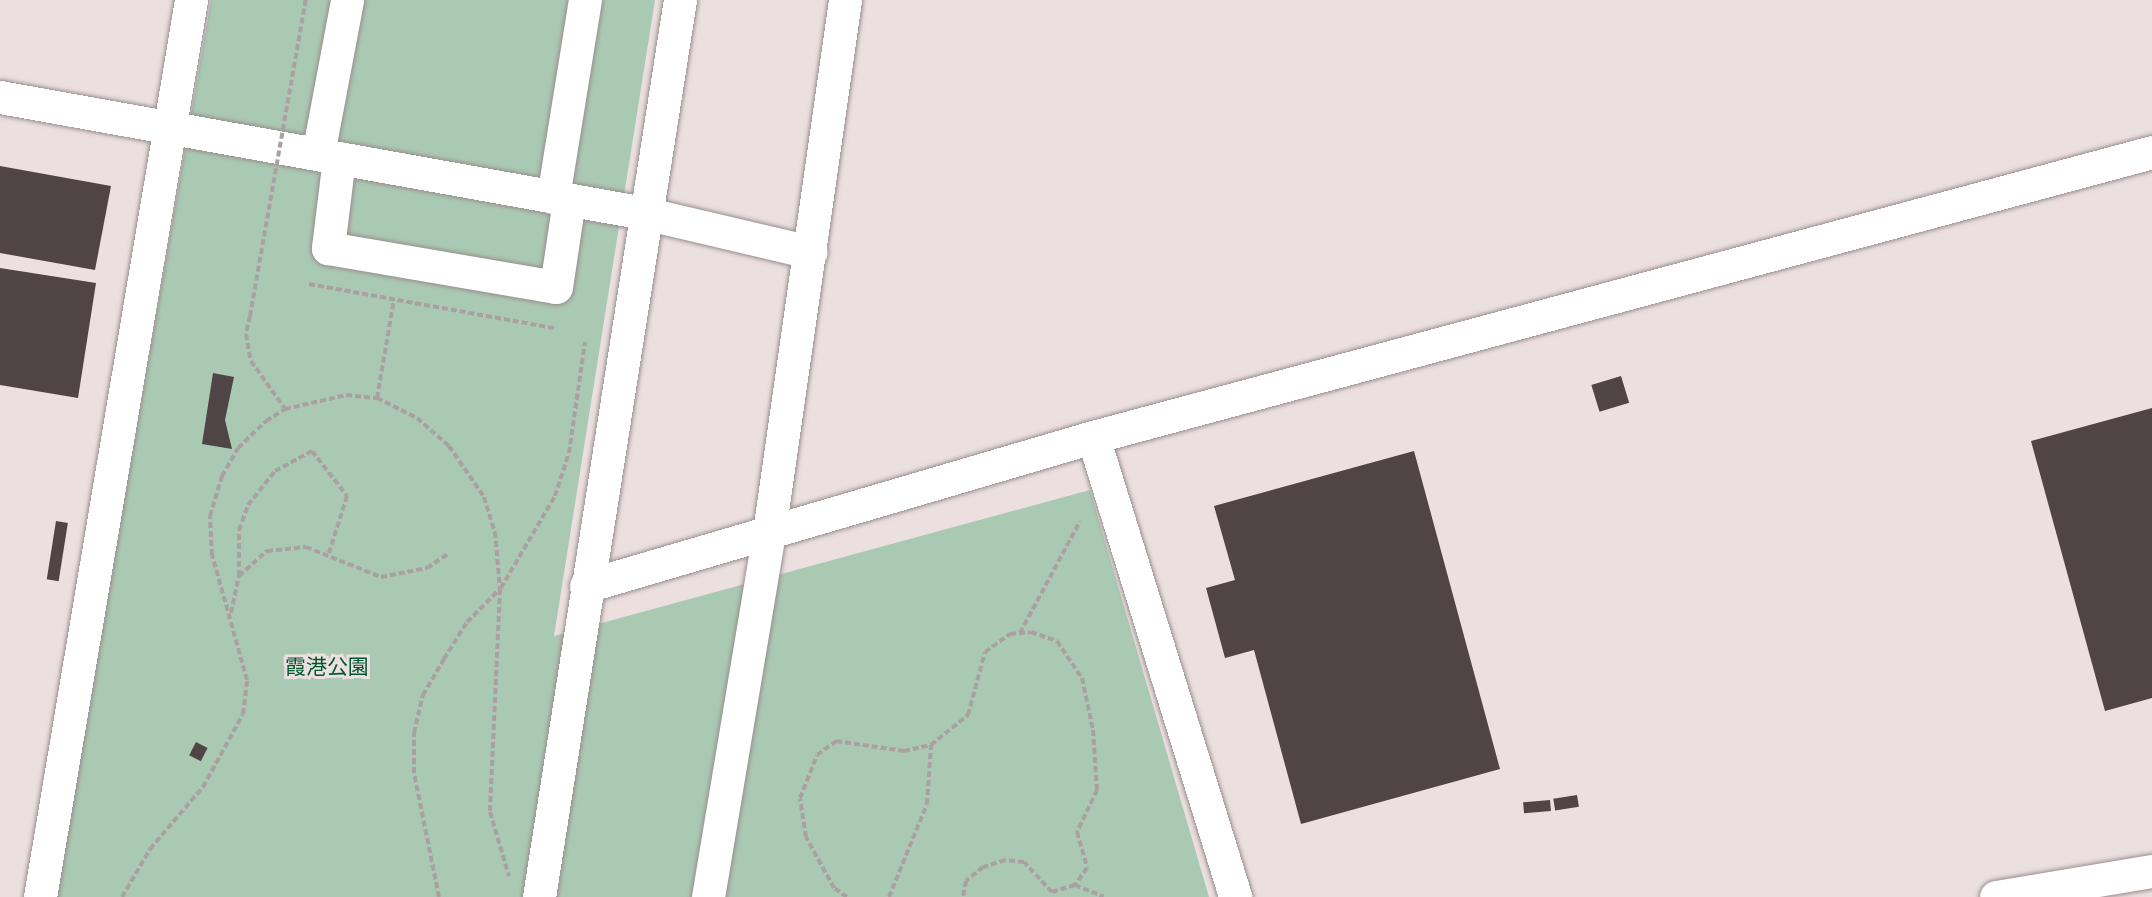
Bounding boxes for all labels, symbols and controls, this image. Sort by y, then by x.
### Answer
park label: 霞港公園 [285,654,369,680]

